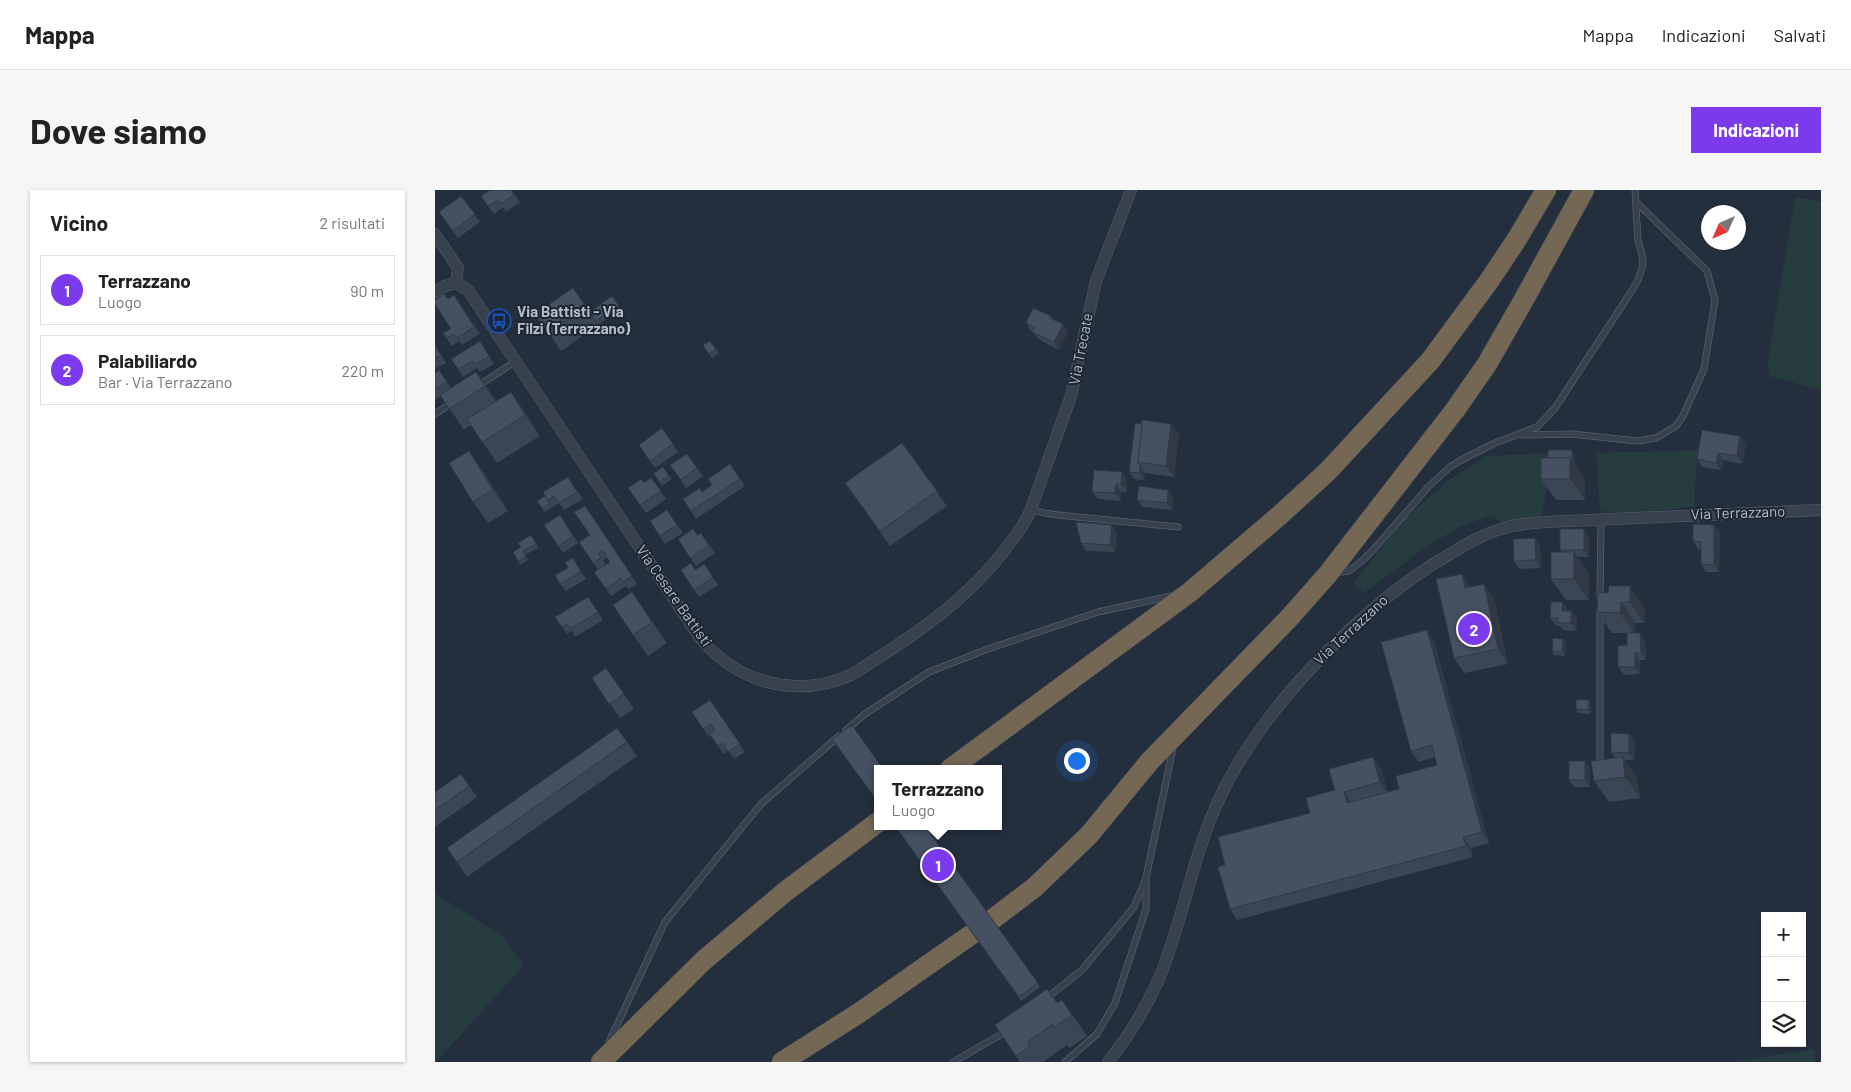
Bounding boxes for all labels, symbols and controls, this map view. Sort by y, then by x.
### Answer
text: Mappa [25,20,95,49]
text: Mappa [1583,24,1634,46]
text: Indicazioni [1662,24,1746,46]
text: Salvati [1774,24,1826,46]
button: Indicazioni [1691,107,1821,153]
text: Dove siamo [30,109,207,151]
north arrow [1701,205,1746,250]
text: Vicino [50,210,108,235]
text: 2 risultati [320,213,385,232]
text: Terrazzano [98,269,191,292]
text: 1 [64,281,70,300]
text: 90 m [350,281,384,300]
text: Luogo [98,292,142,311]
place label: Via Battisti - Via Filzi (Terrazzano) [517,302,631,337]
bus stop icon: Via Battisti - Via Filzi (Terrazzano) [486,308,512,334]
street label: Via Trecate [1064,311,1096,386]
text: Palabiliardo [98,349,197,372]
text: 2 [63,361,71,380]
text: 220 m [341,361,384,380]
text: Bar · Via Terrazzano [98,372,233,391]
street label: Via Terrazzano [1690,501,1786,523]
street label: Via Cesare Battisti [633,541,717,650]
street label: Via Terrazzano [1310,590,1391,668]
pin: 2 [1458,610,1490,648]
your location [1064,748,1090,774]
popup [874,765,1002,830]
text: Terrazzano [892,777,984,800]
text: Luogo [892,800,935,819]
pin: 1 [922,846,954,884]
map controls [1761,912,1806,1047]
button: + [1761,912,1806,957]
button: − [1761,957,1806,1002]
button: layers [1761,1002,1806,1047]

